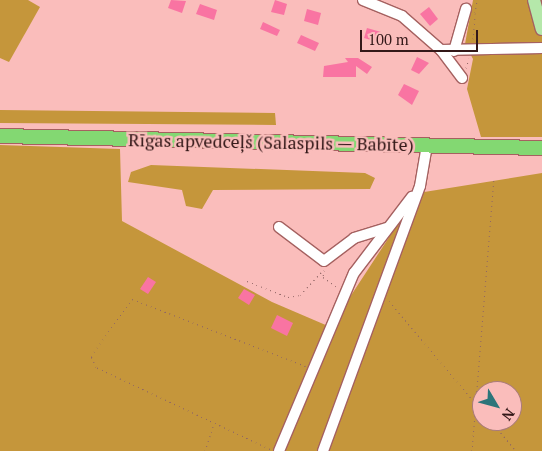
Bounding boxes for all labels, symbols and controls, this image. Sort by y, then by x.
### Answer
scale bar [362,20,480,52]
text: 100 m [368,29,409,49]
street label: Rīgas apvedceļš (Salaspils — Babīte) [127,129,415,155]
north arrow [472,381,522,431]
text: N [498,405,519,425]

